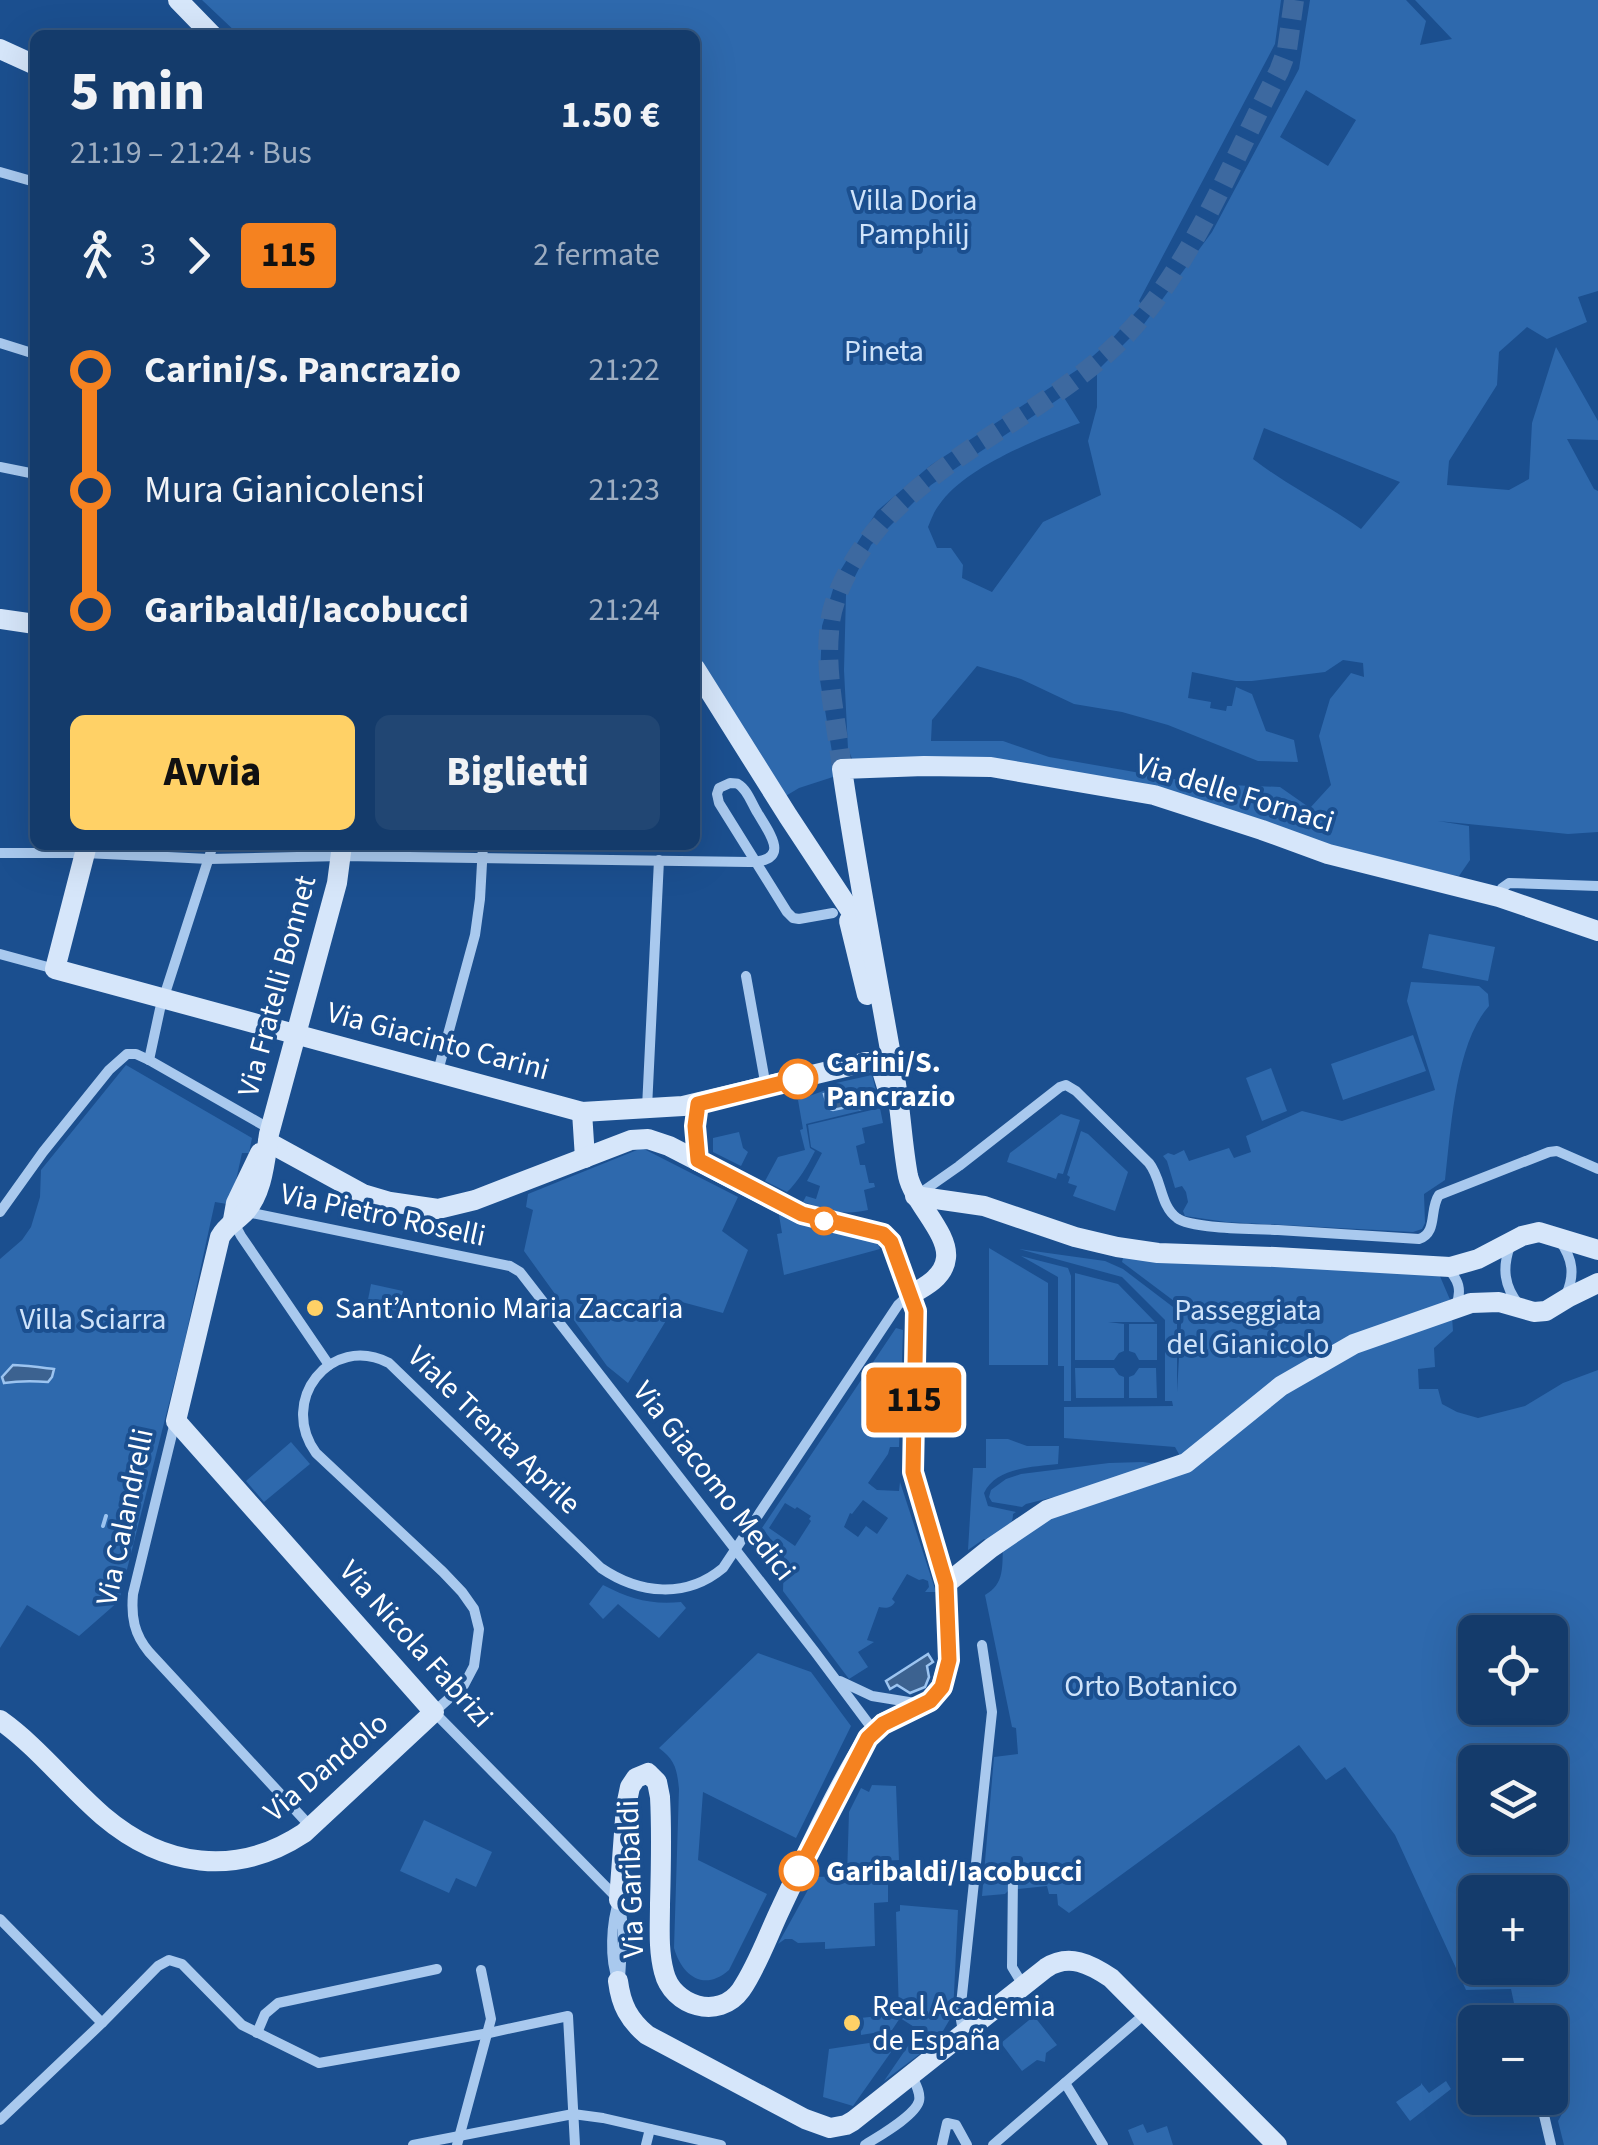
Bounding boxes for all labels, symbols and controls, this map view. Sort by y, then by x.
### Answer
text: 5 min [70,53,205,131]
text: 1.50 € [561,88,660,142]
text: 21:19 – 21:24 · Bus [70,130,312,176]
park label: Villa Doria Pamphilj [851,179,977,256]
icon: walk [70,228,125,283]
icon: forward [171,228,226,283]
text: 115 [261,230,316,280]
text: 3 [140,232,156,278]
text: 2 fermate [533,232,660,278]
park label: Pineta [844,330,924,373]
text: Carini/S. Pancrazio [144,343,461,397]
text: 21:22 [588,347,660,393]
text: Mura Gianicolensi [144,463,425,517]
text: 21:23 [588,467,660,513]
text: Garibaldi/Iacobucci [144,583,469,637]
text: 21:24 [588,587,660,633]
button: Avvia [70,715,355,830]
button: Biglietti [375,715,660,830]
street label: Via delle Fornaci [1131,742,1339,844]
street label: Via Fratelli Bonnet [227,871,327,1101]
street label: Via Giacinto Carini [322,991,554,1091]
place label: Carini/S. Pancrazio [826,1041,956,1118]
marker: Carini/S. Pancrazio [779,1060,817,1098]
street label: Via Pietro Roselli [277,1172,489,1258]
unlabelled marker [811,1208,837,1234]
place label: Sant’Antonio Maria Zaccaria [335,1287,683,1330]
park label: Passeggiata del Gianicolo [1166,1289,1330,1366]
marker: Sant’Antonio Maria Zaccaria [304,1297,326,1319]
park label: Villa Sciarra [20,1298,166,1341]
street label: Viale Trenta Aprile [398,1336,590,1524]
line badge: 115 [856,1368,972,1432]
street label: Via Giacomo Medici [622,1372,806,1590]
text: 115 [886,1375,942,1425]
street label: Via Calandrelli [85,1425,165,1609]
street label: Via Nicola Fabrizi [329,1551,503,1737]
map controls [1458,1615,1568,2115]
button: locate [1458,1615,1568,1725]
park label: Orto Botanico [1064,1665,1238,1708]
street label: Via Dandolo [254,1702,398,1832]
button: layers [1458,1745,1568,1855]
street label: Via Garibaldi [607,1799,655,1959]
place label: Garibaldi/Iacobucci [826,1850,1083,1893]
marker: Garibaldi/Iacobucci [780,1852,818,1890]
button: + [1458,1875,1568,1985]
place label: Real Academia de España [872,1985,1056,2062]
button: − [1458,2005,1568,2115]
marker: Real Academia de España [841,2012,863,2034]

